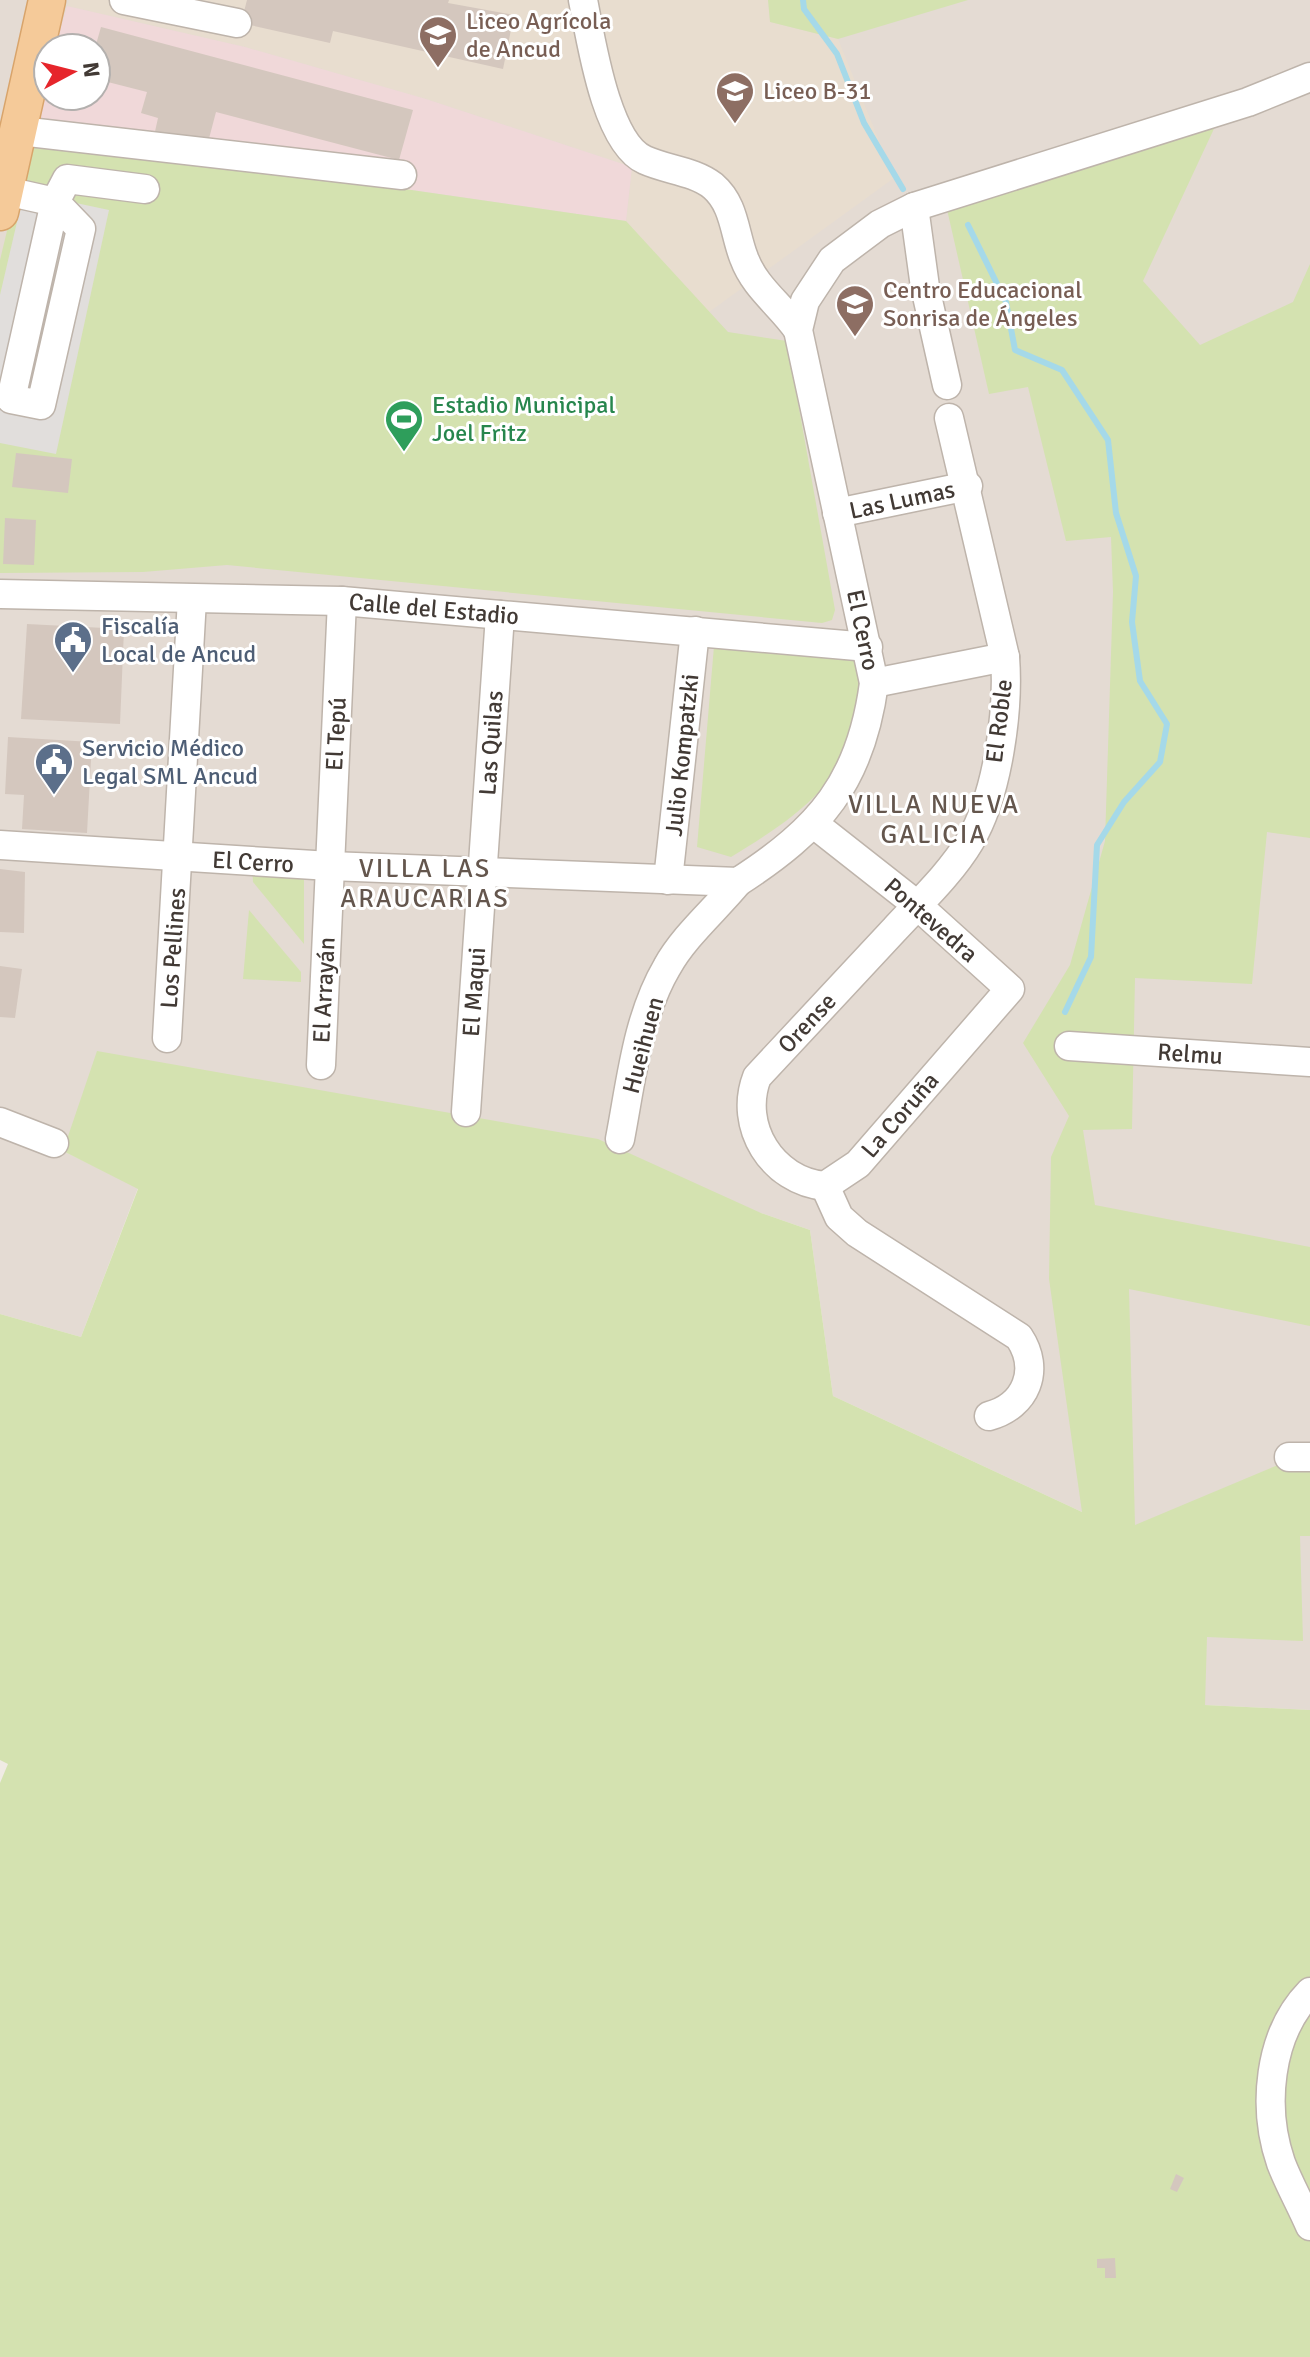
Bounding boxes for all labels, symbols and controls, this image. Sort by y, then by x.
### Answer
place label: Liceo Agrícola de Ancud [466,6,611,64]
school or university icon: Liceo Agrícola de Ancud [417,14,459,69]
north arrow [32,32,112,112]
text: N [77,60,106,79]
school or university icon: Liceo B-31 [714,70,756,125]
place label: Liceo B-31 [763,76,871,106]
place label: Centro Educacional Sonrisa de Ángeles [883,275,1082,333]
school or university icon: Centro Educacional Sonrisa de Ángeles [834,283,876,338]
place label: Estadio Municipal Joel Fritz [432,390,616,448]
sports icon: Estadio Municipal Joel Fritz [383,398,425,453]
street label: Las Lumas [846,474,958,526]
street label: Calle del Estadio [348,587,520,631]
street label: El Cerro [840,587,886,673]
place label: Fiscalía Local de Ancud [101,611,256,669]
public building icon: Fiscalía Local de Ancud [52,619,94,674]
street label: Julio Kompatzki [659,672,705,838]
street label: El Roble [979,678,1019,764]
street label: Las Quilas [472,689,510,797]
street label: El Tepú [319,696,353,772]
place label: Servicio Médico Legal SML Ancud [82,733,258,791]
public building icon: Servicio Médico Legal SML Ancud [33,741,75,796]
district label: VILLA NUEVA GALICIA [848,789,1020,851]
street label: El Cerro [211,845,295,879]
district label: VILLA LAS ARAUCARIAS [340,853,510,915]
street label: Pontevedra [878,871,984,969]
street label: Los Pellines [154,887,192,1009]
street label: El Arrayán [306,936,342,1044]
street label: El Maqui [456,946,492,1038]
street label: Orense [772,987,842,1059]
street label: Hueihuen [616,993,670,1097]
street label: Relmu [1156,1037,1224,1071]
street label: La Coruña [855,1066,945,1164]

